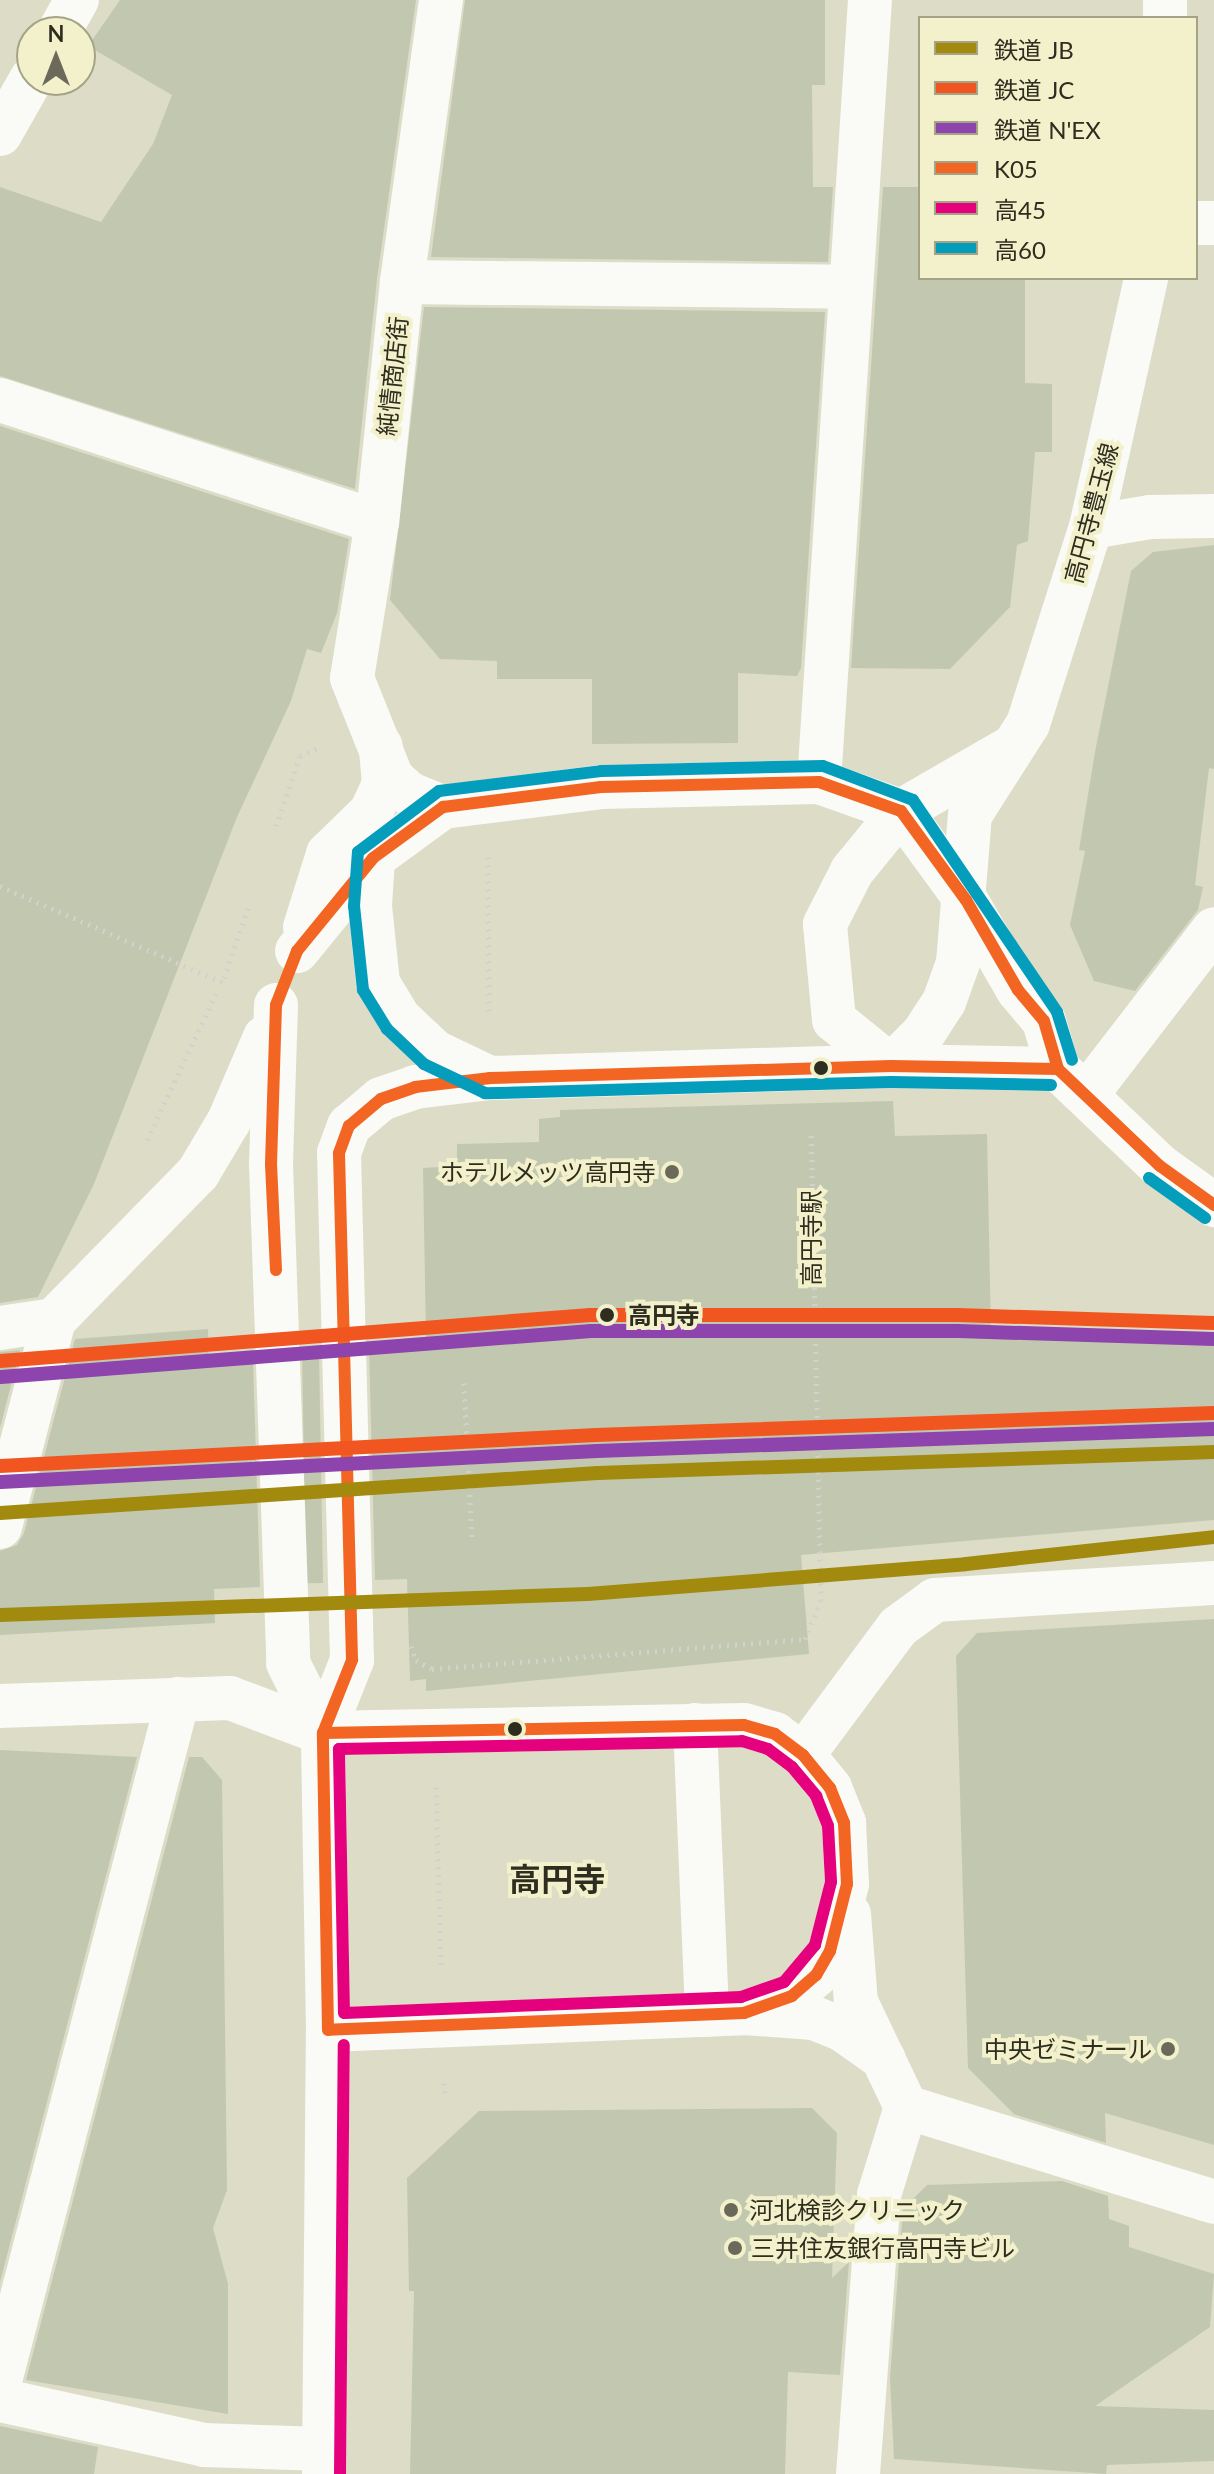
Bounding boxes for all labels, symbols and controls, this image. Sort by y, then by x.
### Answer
north arrow [16,16,96,96]
legend [918,16,1198,280]
text: N [48,20,64,47]
text: 鉄道 JB [994,35,1074,64]
text: 鉄道 JC [994,75,1074,104]
text: 鉄道 N'EX [994,115,1101,144]
text: K05 [994,154,1038,183]
text: 高45 [994,195,1046,224]
text: 高60 [994,235,1046,264]
street label: 純情商店街 [371,315,413,437]
street label: 高円寺豊玉線 [1058,440,1124,586]
unlabelled marker [813,1060,829,1076]
place label: ホテルメッツ高円寺 [440,1158,656,1186]
marker: ホテルメッツ高円寺 [663,1163,681,1181]
street label: 高円寺駅 [797,1190,825,1286]
marker: 高円寺 [593,1301,621,1329]
place label: 高円寺 [628,1301,700,1329]
unlabelled marker [507,1721,523,1737]
district label: 高円寺 [509,1860,605,1898]
place label: 中央ゼミナール [984,2035,1152,2063]
marker: 中央ゼミナール [1159,2040,1177,2058]
place label: 河北検診クリニック [749,2196,965,2224]
marker: 河北検診クリニック [720,2199,742,2221]
place label: 三井住友銀行高円寺ビル [751,2234,1015,2262]
marker: 三井住友銀行高円寺ビル [726,2239,744,2257]

